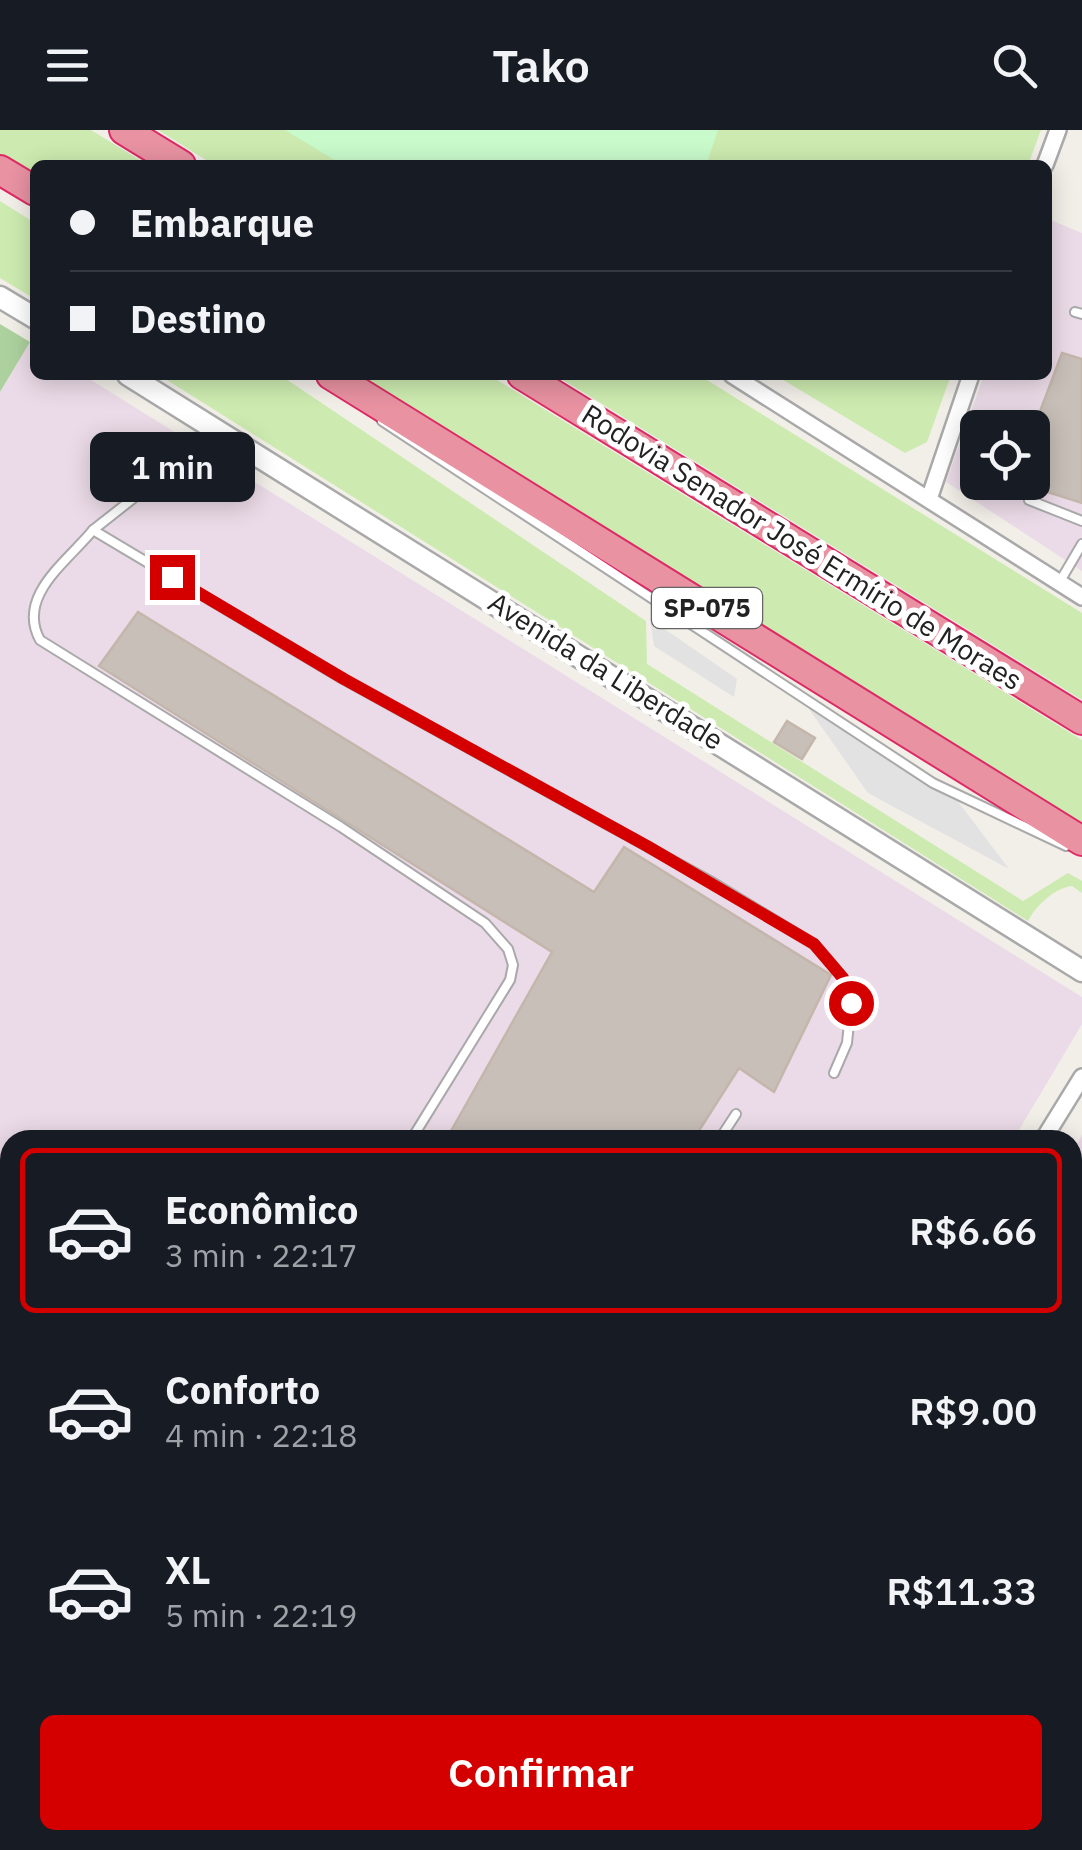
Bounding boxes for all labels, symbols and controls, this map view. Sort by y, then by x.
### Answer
text: Tako [492,36,590,94]
icon: menu [40,38,95,93]
icon: search [987,38,1042,93]
text: Embarque [130,198,314,247]
text: Destino [130,294,266,343]
street label: Rodovia Senador José Ermírio de Moraes [575,395,1029,698]
map controls [960,410,1050,500]
button: locate [960,410,1050,500]
callout: 1 min [90,432,254,502]
text: 1 min [131,446,214,488]
route end [150,555,195,600]
street label: Avenida da Liberdade [482,583,731,758]
road number: SP-075 [652,588,762,628]
route start [829,981,874,1026]
text: Econômico [165,1185,358,1234]
icon: car [45,1186,135,1276]
text: R$6.66 [909,1206,1037,1255]
text: 3 min · 22:17 [165,1234,358,1276]
text: Conforto [165,1365,320,1414]
icon: car [45,1366,135,1456]
text: R$9.00 [909,1386,1037,1435]
text: 4 min · 22:18 [165,1414,358,1456]
text: XL [165,1545,211,1594]
icon: car [45,1546,135,1636]
text: R$11.33 [886,1566,1037,1615]
text: 5 min · 22:19 [165,1594,358,1636]
button: Confirmar [40,1715,1042,1830]

